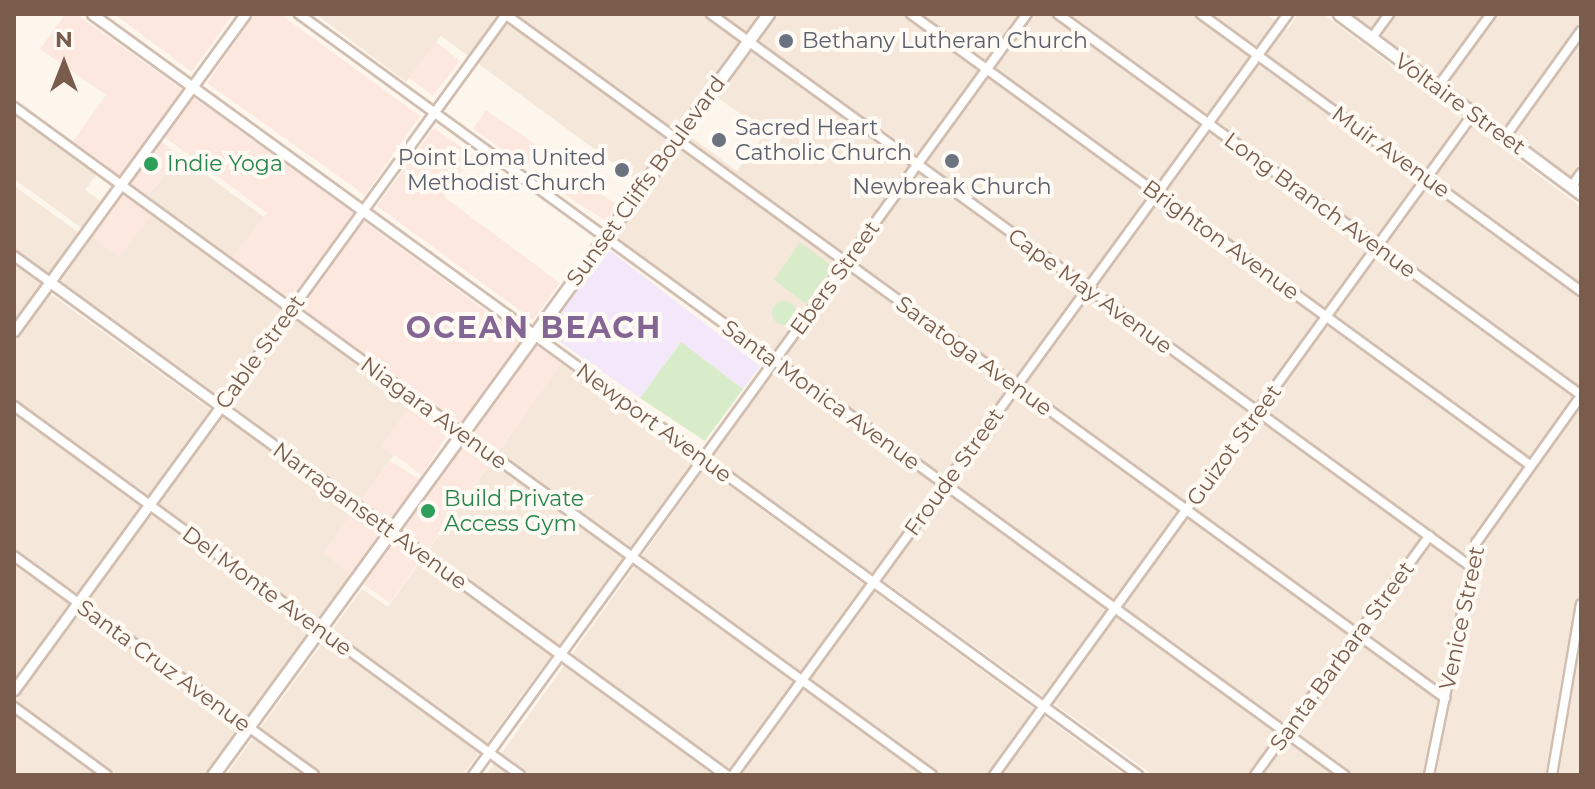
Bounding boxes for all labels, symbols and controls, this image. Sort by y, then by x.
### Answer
north arrow [24,24,104,104]
text: N [55,26,73,53]
place label: Bethany Lutheran Church [802,28,1088,54]
marker: Bethany Lutheran Church [777,32,795,50]
street label: Voltaire Street [1389,48,1531,160]
street label: Sunset Cliffs Boulevard [561,71,731,291]
street label: Muir Avenue [1327,100,1455,204]
place label: Sacred Heart Catholic Church [735,114,912,166]
street label: Long Branch Avenue [1219,127,1421,283]
marker: Sacred Heart Catholic Church [710,131,728,149]
place label: Point Loma United Methodist Church [398,144,606,196]
place label: Indie Yoga [167,151,283,177]
marker: Newbreak Church [943,152,961,170]
marker: Indie Yoga [142,155,160,173]
marker: Point Loma United Methodist Church [613,161,631,179]
place label: Newbreak Church [852,174,1052,200]
street label: Brighton Avenue [1138,174,1304,306]
street label: Ebers Street [785,216,885,340]
street label: Cape May Avenue [1003,223,1177,359]
street label: Cable Street [210,290,310,414]
street label: Saratoga Avenue [891,290,1057,422]
district label: OCEAN BEACH [406,310,662,346]
street label: Santa Monica Avenue [717,314,925,476]
street label: Niagara Avenue [356,351,512,475]
street label: Newport Avenue [571,358,737,488]
street label: Guizot Street [1181,379,1287,511]
street label: Froude Street [899,403,1009,541]
street label: Narragansett Avenue [268,437,472,595]
place label: Build Private Access Gym [444,485,584,536]
marker: Build Private Access Gym [419,502,437,520]
street label: Del Monte Avenue [177,521,357,661]
street label: Venice Street [1434,544,1490,692]
street label: Santa Barbara Street [1264,556,1420,756]
street label: Santa Cruz Avenue [72,594,256,738]

